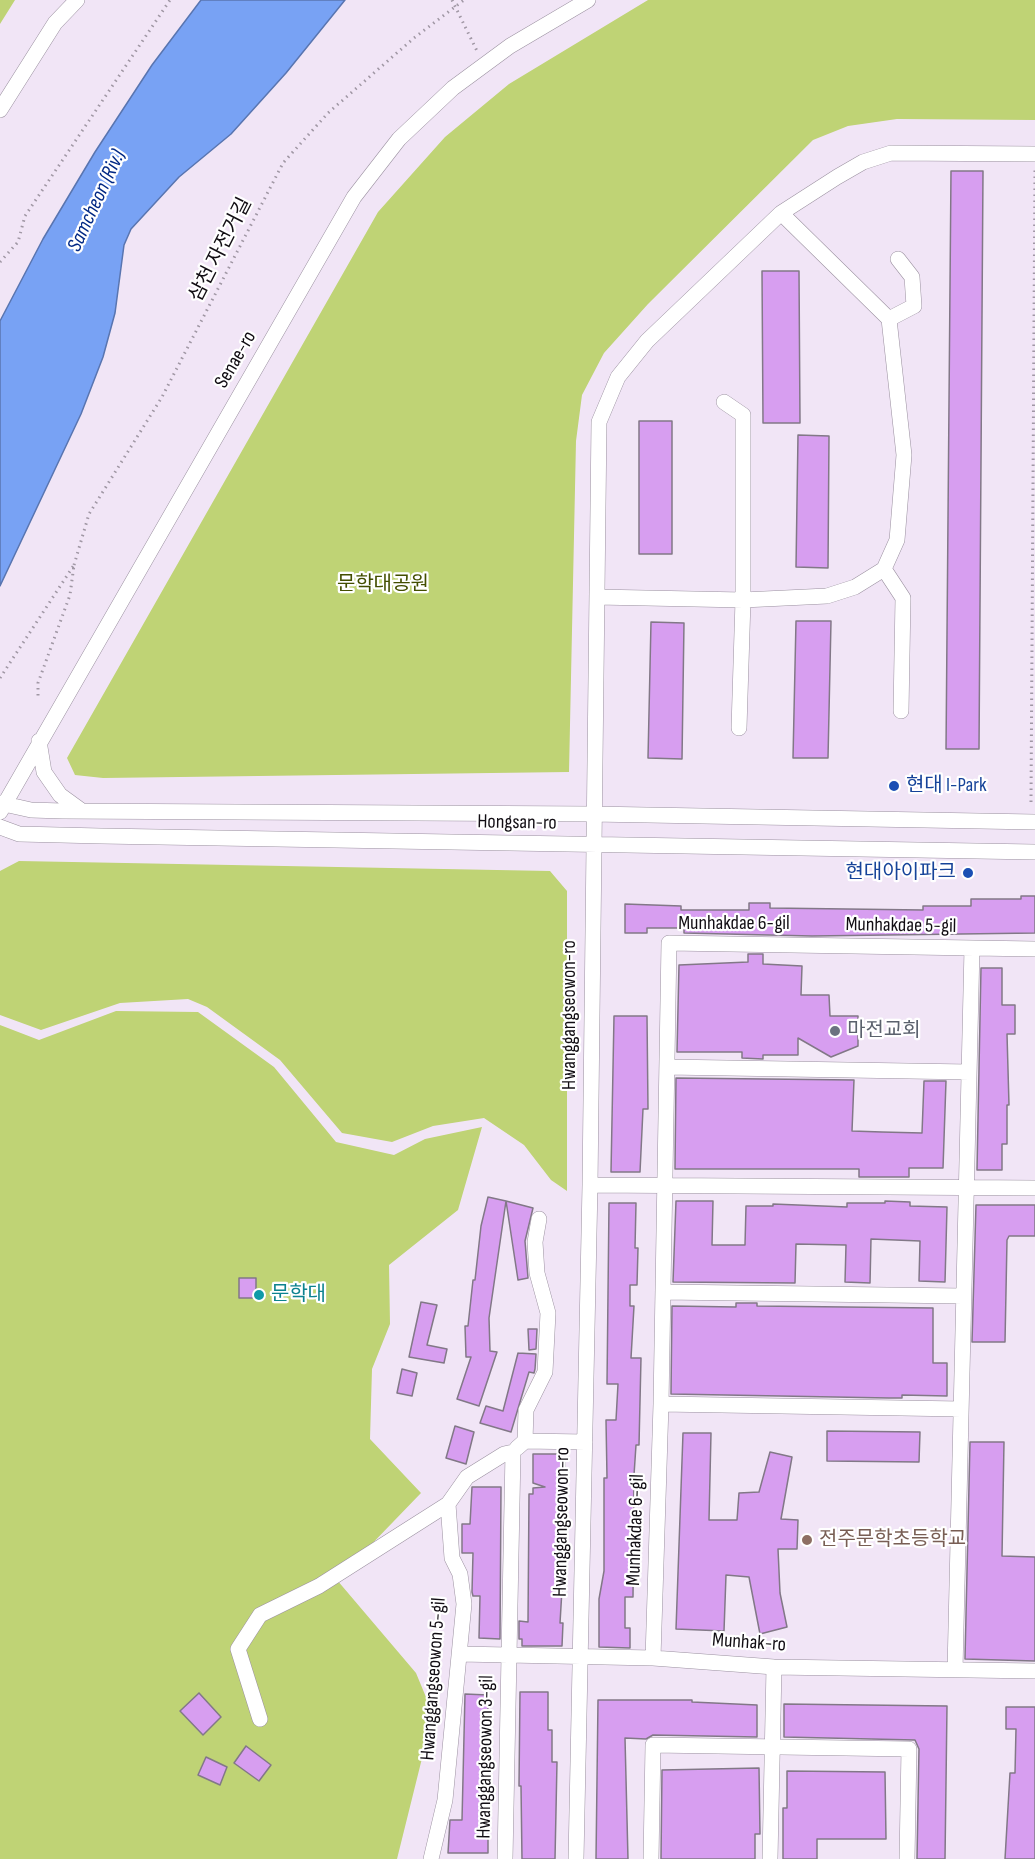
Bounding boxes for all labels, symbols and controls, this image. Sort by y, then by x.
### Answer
water label: Samcheon (Riv.) [62,146,132,256]
street label: 삼천 자전거길 [185,194,257,306]
street label: Senae-ro [210,327,262,393]
park label: 문학대공원 [337,573,429,597]
place label: 현대 I-Park [906,774,987,798]
marker: 현대 I-Park [887,779,901,793]
street label: Hongsan-ro [477,810,557,836]
place label: 현대아이파크 [846,861,956,885]
marker: 현대아이파크 [961,866,975,880]
street label: Munhakdae 6-gil [678,912,790,936]
street label: Munhakdae 5-gil [845,913,957,939]
street label: Hwanggangseowon-ro [558,940,582,1090]
place label: 마전교회 [847,1019,921,1043]
marker: 마전교회 [828,1024,842,1038]
place label: 문학대 [271,1283,326,1307]
marker: 문학대 [252,1288,266,1302]
street label: Hwanggangseowon-ro [549,1447,575,1597]
street label: Munhakdae 6-gil [622,1474,650,1586]
place label: 전주문학초등학교 [819,1528,966,1552]
marker: 전주문학초등학교 [800,1533,814,1547]
street label: Hwanggangseowon 5-gil [416,1597,452,1761]
street label: Munhak-ro [711,1628,787,1658]
street label: Hwanggangseowon 3-gil [473,1675,499,1839]

